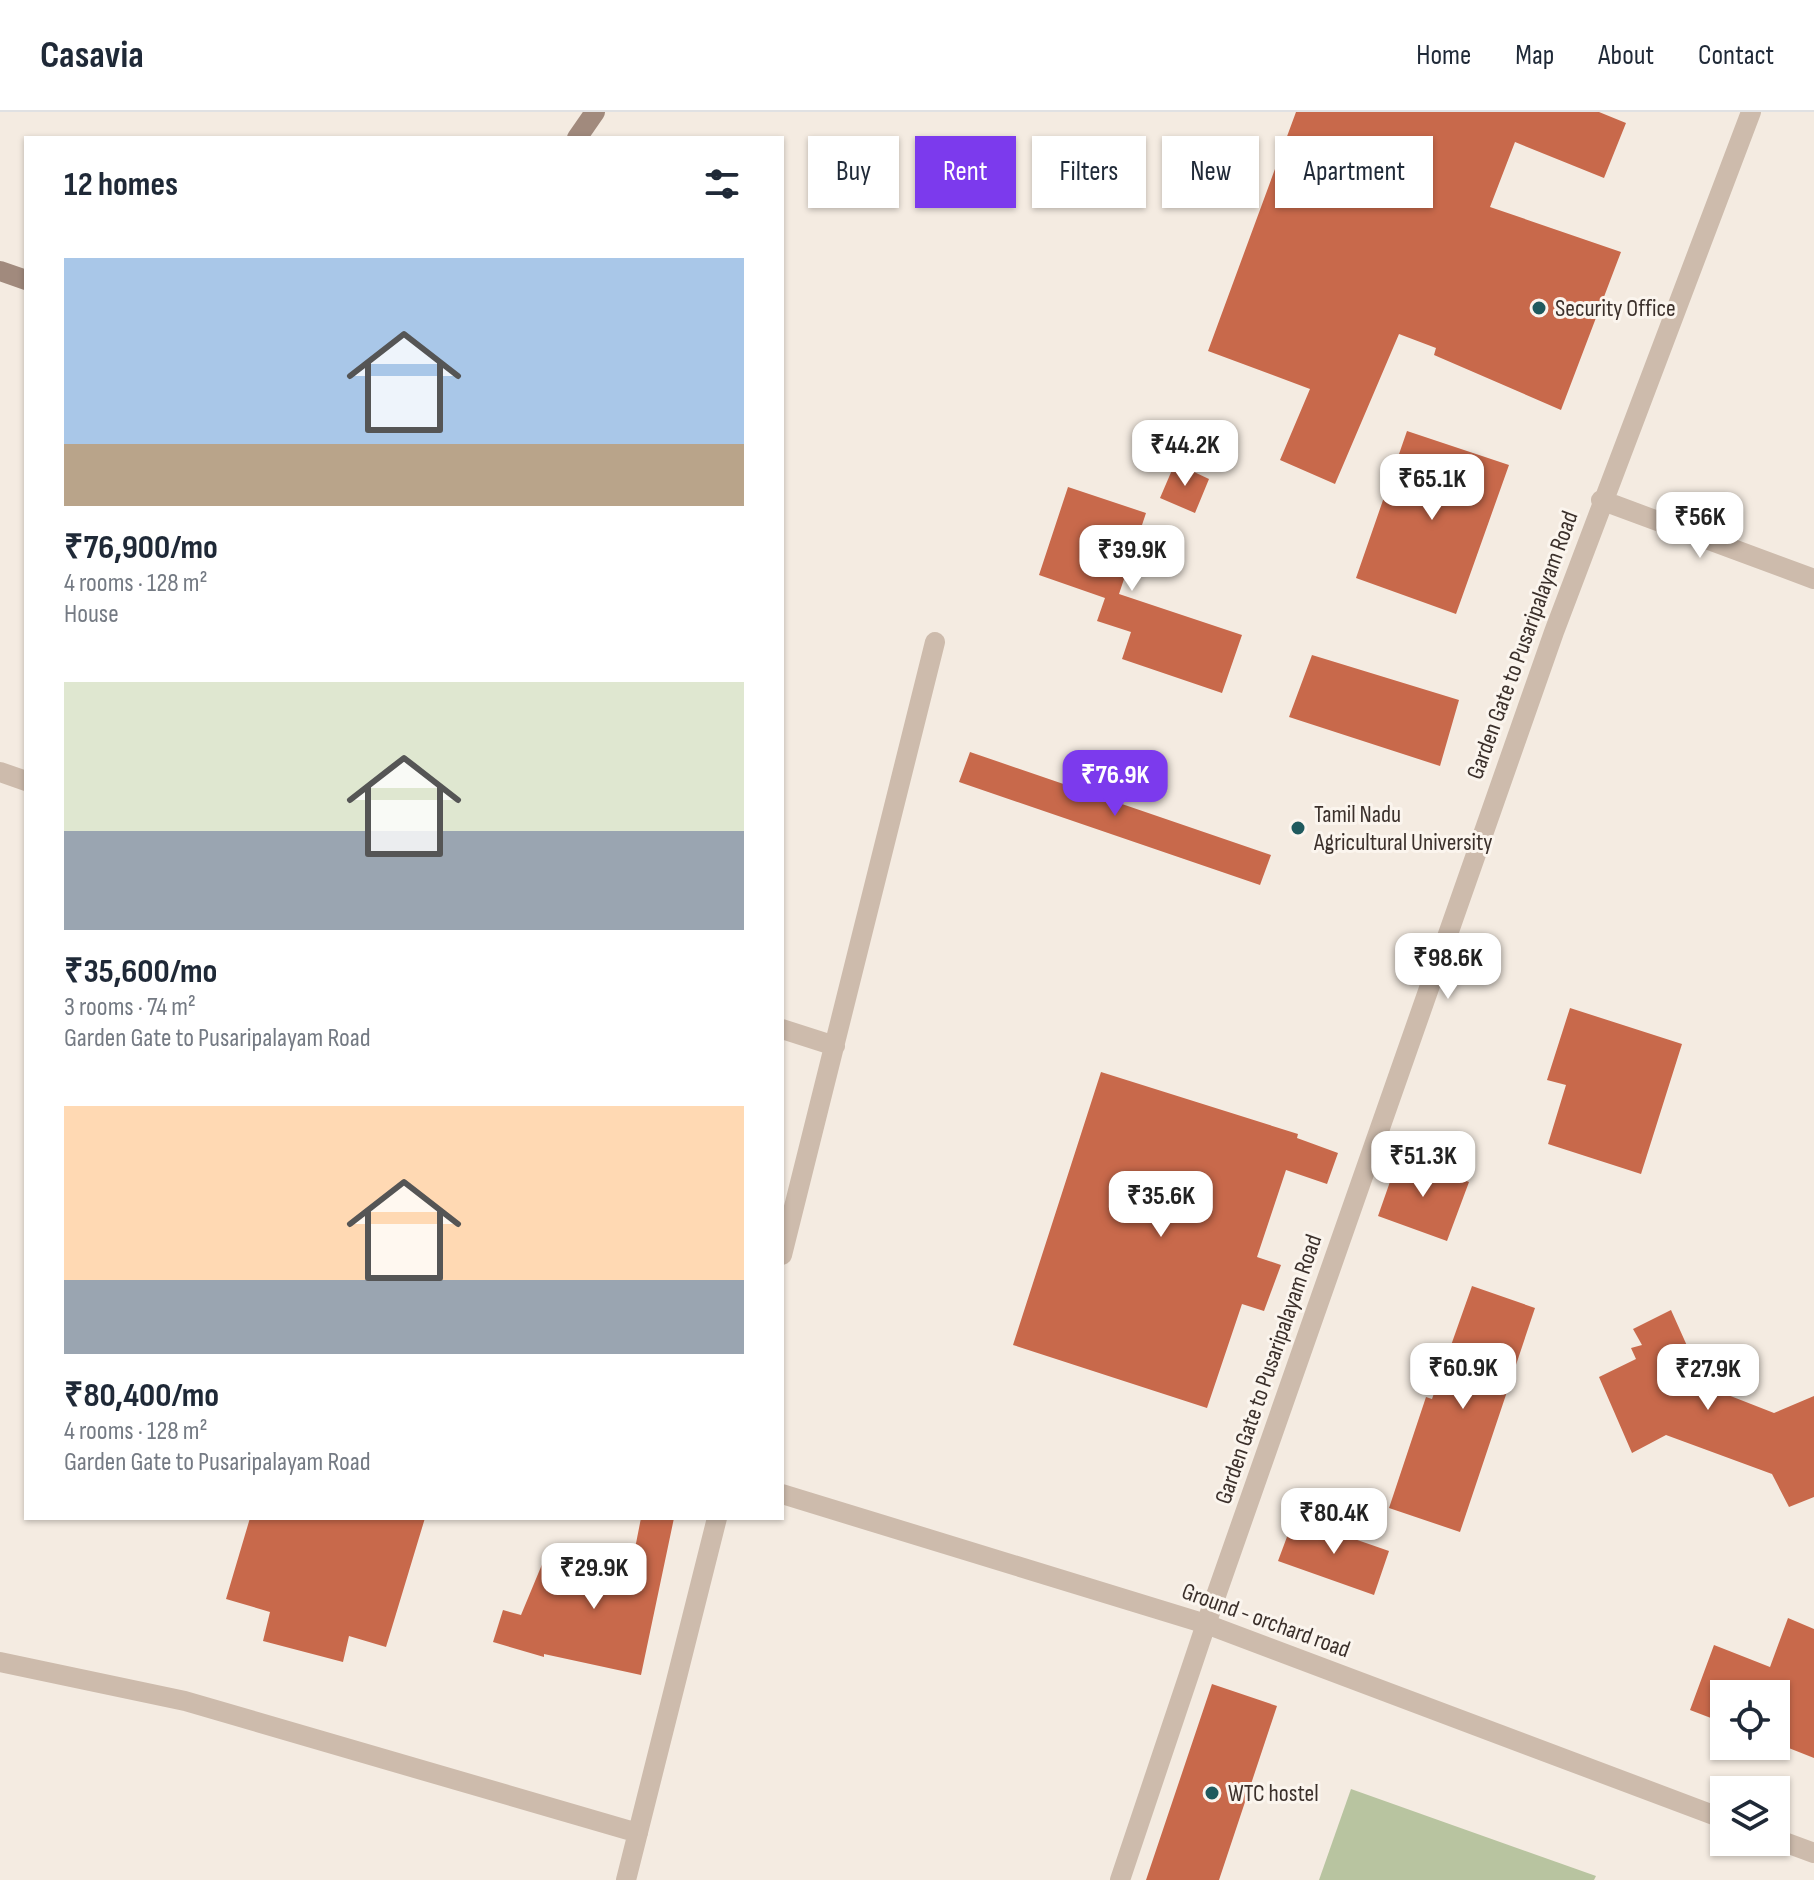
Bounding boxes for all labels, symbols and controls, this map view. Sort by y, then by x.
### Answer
text: Casavia [40,33,144,78]
text: Home [1416,39,1471,72]
text: Map [1515,39,1554,72]
text: About [1598,39,1654,72]
text: Contact [1698,39,1774,72]
chip: Buy [808,136,899,208]
chip: Rent [915,136,1016,208]
chip: Filters [1032,136,1146,208]
chip: New [1162,136,1259,208]
chip: Apartment [1275,136,1433,208]
icon: filters [700,162,744,206]
text: 12 homes [64,164,178,205]
place label: Security Office [1555,294,1676,323]
marker: Security Office [1530,299,1548,317]
icon: home [332,310,476,454]
pin: ₹44.2K [1120,420,1250,488]
text: ₹44.2K [1150,430,1220,461]
pin: ₹65.1K [1367,454,1497,522]
text: ₹65.1K [1398,464,1466,495]
pin: ₹56K [1653,492,1747,560]
text: ₹56K [1674,502,1726,533]
street label: Garden Gate to Pusaripalayam Road [1460,507,1585,783]
pin: ₹39.9K [1067,525,1197,593]
text: ₹76,900/mo [64,527,218,568]
text: ₹39.9K [1097,535,1167,566]
text: 4 rooms · 128 m² [64,568,208,599]
text: House [64,599,119,630]
icon: home [332,734,476,878]
pin: ₹76.9K [1050,750,1180,818]
text: ₹76.9K [1081,760,1149,791]
place label: Tamil Nadu Agricultural University [1313,800,1493,857]
marker: Tamil Nadu Agricultural University [1289,819,1307,837]
pin: ₹98.6K [1383,933,1513,1001]
text: ₹98.6K [1413,943,1483,974]
text: ₹35,600/mo [64,951,217,992]
text: 3 rooms · 74 m² [64,992,196,1023]
text: Garden Gate to Pusaripalayam Road [64,1023,371,1054]
pin: ₹51.3K [1358,1131,1488,1199]
text: ₹51.3K [1389,1141,1457,1172]
icon: home [332,1158,476,1302]
pin: ₹35.6K [1096,1171,1226,1239]
text: ₹35.6K [1127,1181,1195,1212]
street label: Garden Gate to Pusaripalayam Road [1209,1231,1328,1508]
pin: ₹60.9K [1398,1343,1528,1411]
pin: ₹27.9K [1643,1344,1773,1412]
text: ₹60.9K [1428,1353,1498,1384]
text: ₹27.9K [1675,1354,1741,1385]
text: ₹80,400/mo [64,1375,219,1416]
text: 4 rooms · 128 m² [64,1416,208,1447]
text: Garden Gate to Pusaripalayam Road [64,1447,371,1478]
pin: ₹80.4K [1269,1488,1399,1556]
text: ₹80.4K [1299,1498,1369,1529]
pin: ₹29.9K [529,1543,659,1611]
text: ₹29.9K [560,1553,628,1584]
street label: Ground - orchard road [1178,1577,1354,1664]
map controls [1710,1680,1790,1856]
button: locate [1710,1680,1790,1760]
button: layers [1710,1776,1790,1856]
place label: WTC hostel [1228,1779,1319,1808]
marker: WTC hostel [1203,1784,1221,1802]

